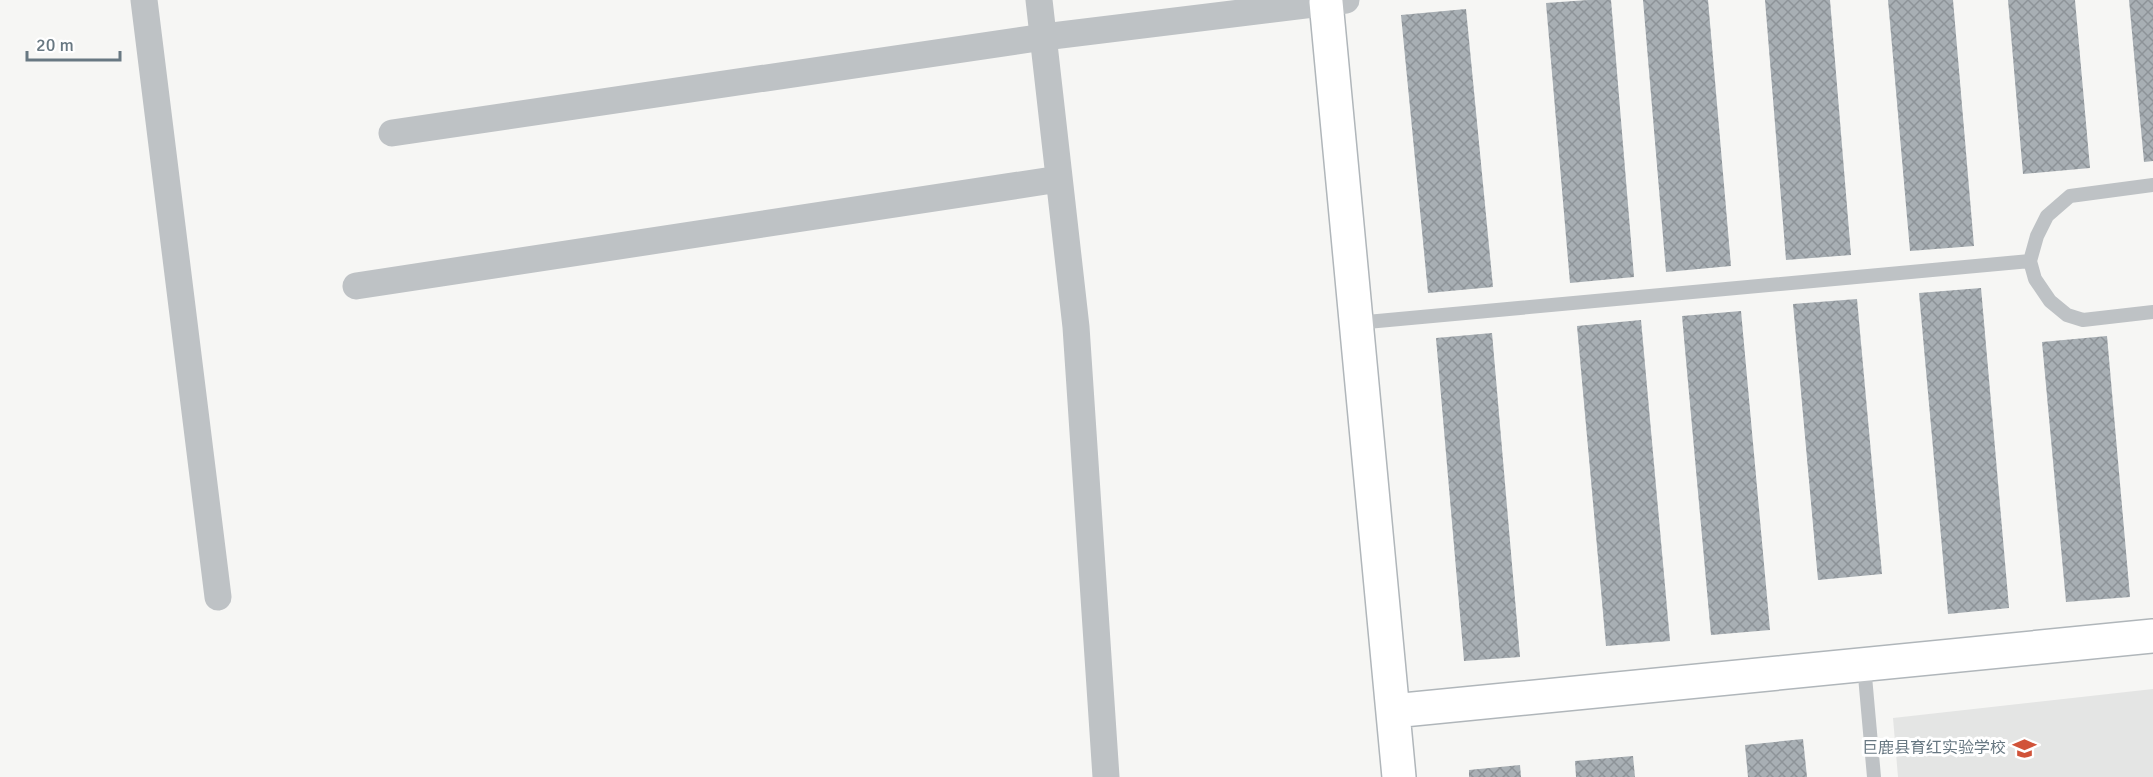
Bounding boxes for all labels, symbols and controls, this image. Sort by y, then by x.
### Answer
scale bar [27,24,120,62]
text: 20 m [36,34,74,56]
school or university icon: 巨鹿县育红实验学校 [2011,735,2037,761]
place label: 巨鹿县育红实验学校 [1862,738,2006,758]

